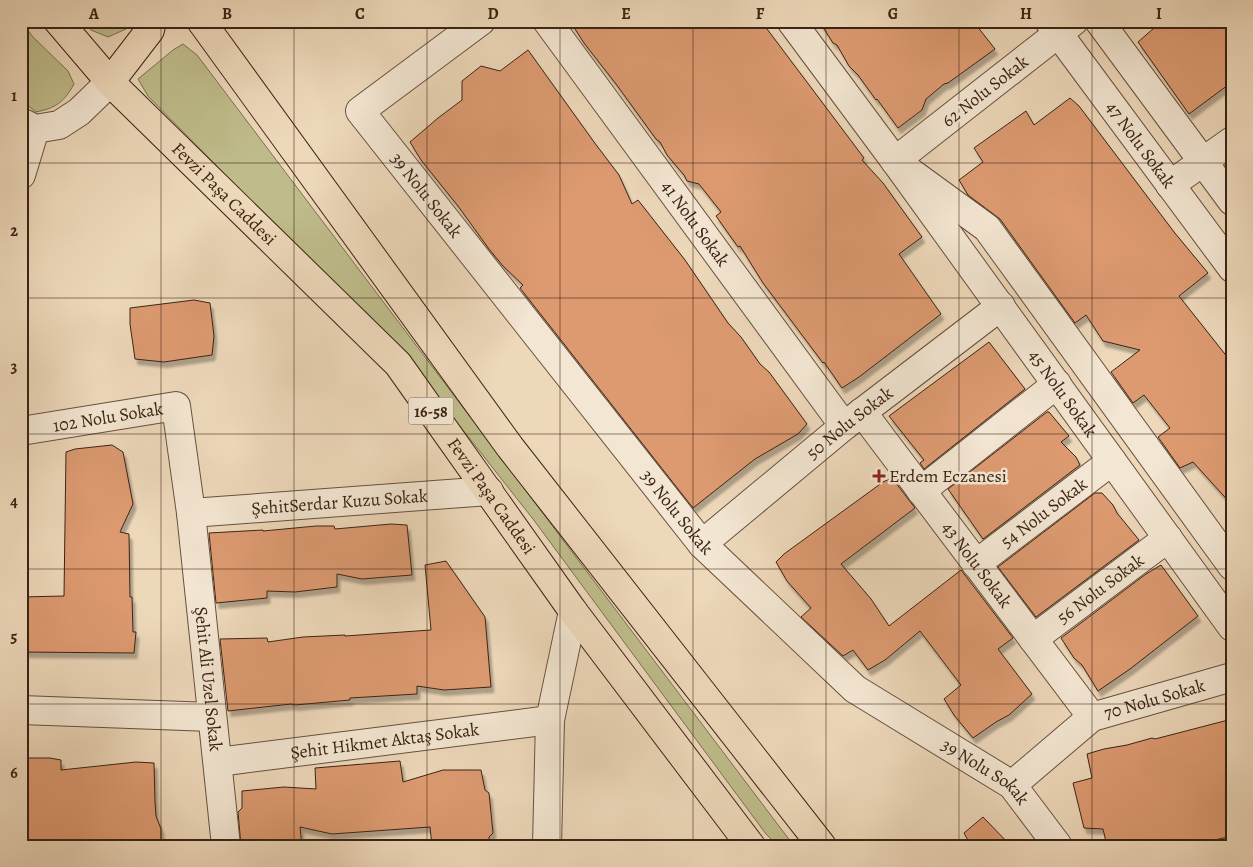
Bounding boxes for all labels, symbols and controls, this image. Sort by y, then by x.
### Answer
text: A [88,3,100,25]
text: B [222,3,232,25]
text: C [355,3,365,25]
text: D [487,3,499,25]
text: E [621,3,631,25]
text: F [756,3,765,25]
text: G [888,3,898,25]
text: H [1020,3,1032,25]
text: I [1156,3,1162,25]
street label: 62 Nolu Sokak [937,50,1033,132]
text: 1 [11,85,17,107]
street label: 47 Nolu Sokak [1100,96,1181,193]
street label: Fevzi Paşa Caddesi [167,137,282,251]
street label: 39 Nolu Sokak [385,147,468,243]
street label: 41 Nolu Sokak [656,175,735,271]
text: 2 [10,220,18,242]
street label: 45 Nolu Sokak [1023,345,1103,442]
text: 3 [11,356,18,378]
street label: 50 Nolu Sokak [801,381,898,464]
street label: 102 Nolu Sokak [51,396,165,438]
road number: 16-58 [408,398,454,424]
street label: Fevzi Paşa Caddesi [442,433,541,559]
street label: 39 Nolu Sokak [636,464,718,560]
place label: Erdem Eczanesi [889,464,1007,488]
marker: Erdem Eczanesi [873,470,885,482]
street label: 54 Nolu Sokak [996,472,1092,553]
street label: ŞehitSerdar Kuzu Sokak [251,484,429,521]
text: 4 [10,491,18,513]
street label: 43 Nolu Sokak [937,516,1018,613]
street label: 56 Nolu Sokak [1052,548,1149,629]
street label: Şehit Ali Uzel Sokak [189,605,228,753]
text: 5 [11,626,18,648]
street label: 70 Nolu Sokak [1101,673,1208,725]
street label: Şehit Hikmet Aktaş Sokak [289,717,480,765]
street label: 39 Nolu Sokak [937,733,1035,810]
text: 6 [10,762,18,784]

